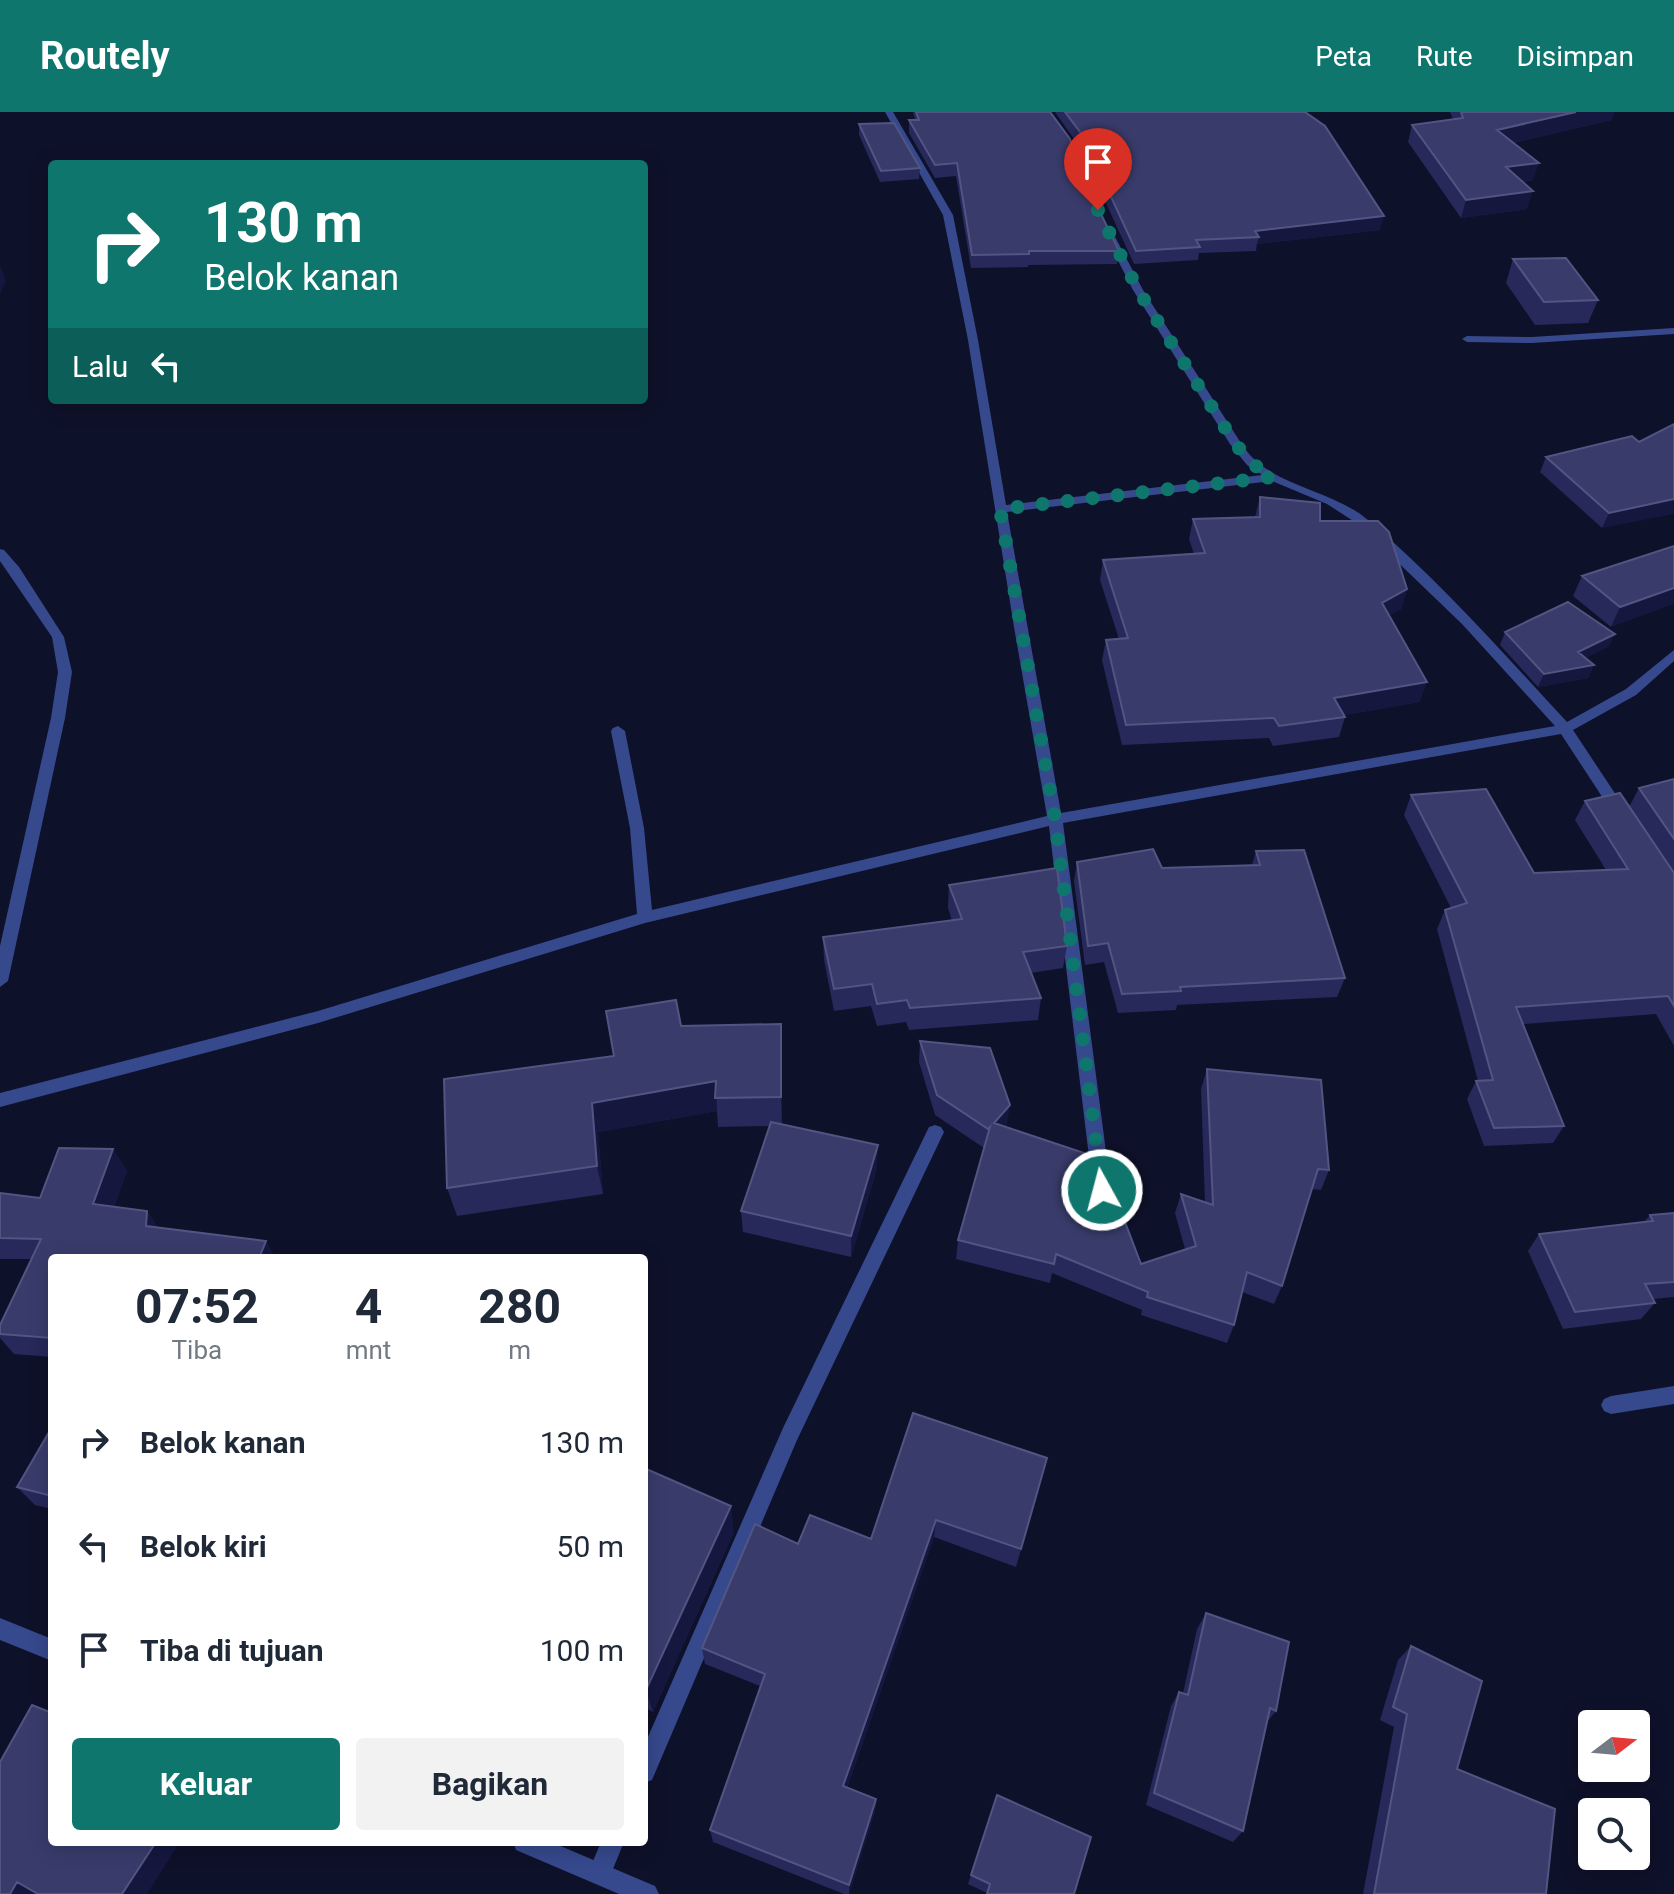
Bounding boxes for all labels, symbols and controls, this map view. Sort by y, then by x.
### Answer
text: Routely [40,34,170,78]
text: Peta [1315,40,1372,73]
text: Rute [1416,40,1473,73]
text: Disimpan [1517,40,1634,73]
pin [1064,128,1132,210]
icon: arrive [1076,140,1120,184]
text: 130 m [204,190,363,256]
icon: right [72,192,176,296]
text: Belok kanan [204,257,399,299]
icon: left [144,344,188,388]
text: Lalu [72,349,128,384]
position arrow [1060,1148,1144,1232]
text: 07:52 [135,1278,259,1335]
text: 4 [355,1278,382,1335]
text: 280 [478,1278,561,1335]
text: Tiba [172,1335,222,1365]
text: mnt [346,1335,391,1365]
text: m [508,1335,531,1365]
icon: right [72,1420,116,1464]
text: Belok kanan [140,1425,305,1460]
text: 130 m [540,1425,624,1460]
icon: left [72,1524,116,1568]
text: Belok kiri [140,1529,267,1564]
text: 50 m [557,1529,624,1564]
icon: arrive [72,1628,116,1672]
text: Tiba di tujuan [140,1633,324,1668]
text: 100 m [540,1633,624,1668]
north arrow [1578,1710,1650,1782]
map controls [1578,1710,1650,1870]
button: Keluar [72,1738,340,1830]
button: Bagikan [356,1738,624,1830]
button: search [1578,1798,1650,1870]

